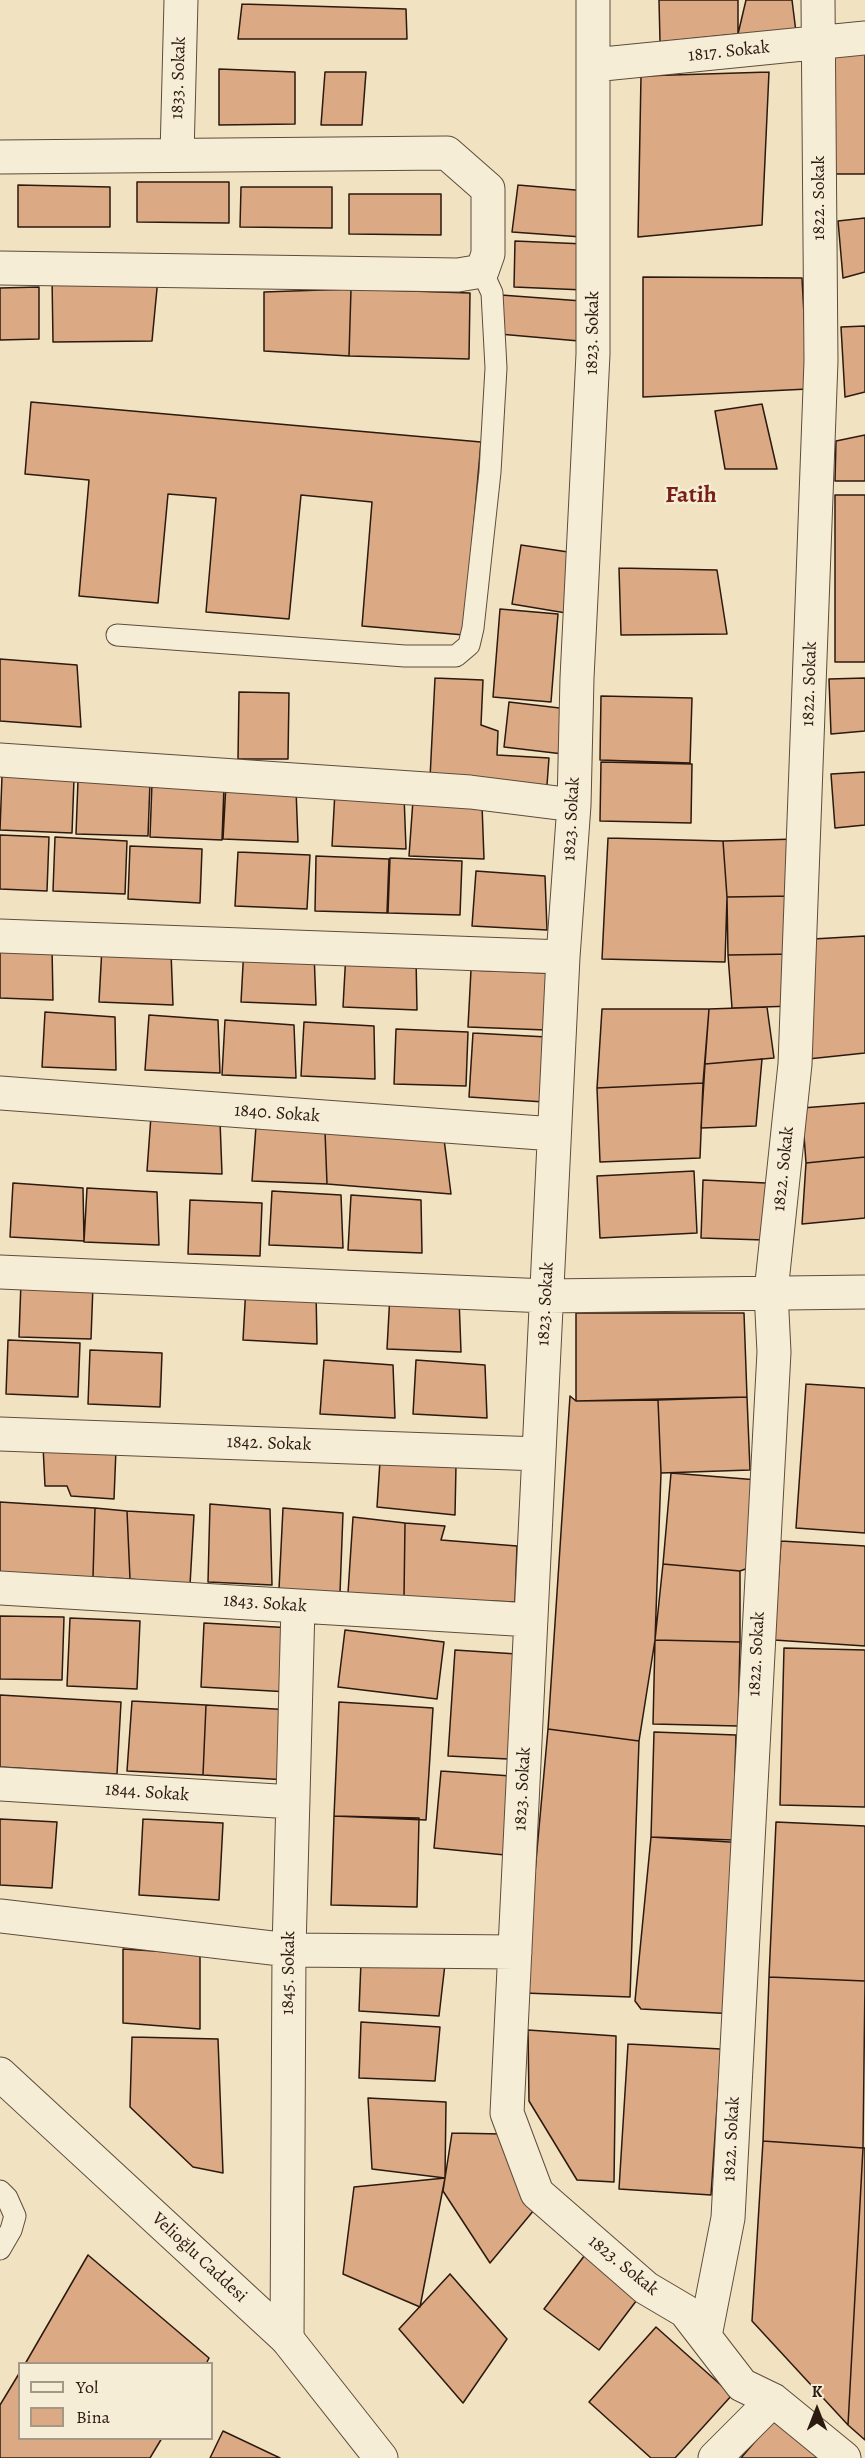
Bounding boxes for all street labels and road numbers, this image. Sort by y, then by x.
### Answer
street label: 1833. Sokak [167,36,191,120]
street label: 1817. Sokak [687,37,771,67]
street label: 1822. Sokak [809,155,831,241]
street label: 1823. Sokak [581,291,605,375]
street label: 1822. Sokak [798,641,822,727]
street label: 1823. Sokak [559,776,585,862]
street label: 1840. Sokak [233,1100,321,1128]
street label: 1822. Sokak [769,1126,799,1212]
street label: 1823. Sokak [533,1261,559,1347]
street label: 1842. Sokak [226,1432,312,1456]
street label: 1843. Sokak [223,1590,307,1618]
street label: 1822. Sokak [744,1611,770,1697]
street label: 1823. Sokak [510,1746,536,1832]
street label: 1844. Sokak [104,1779,190,1807]
street label: 1845. Sokak [277,1931,301,2015]
street label: 1822. Sokak [719,2096,745,2182]
street label: Velioğlu Caddesi [147,2208,251,2308]
street label: 1823. Sokak [584,2231,662,2301]

